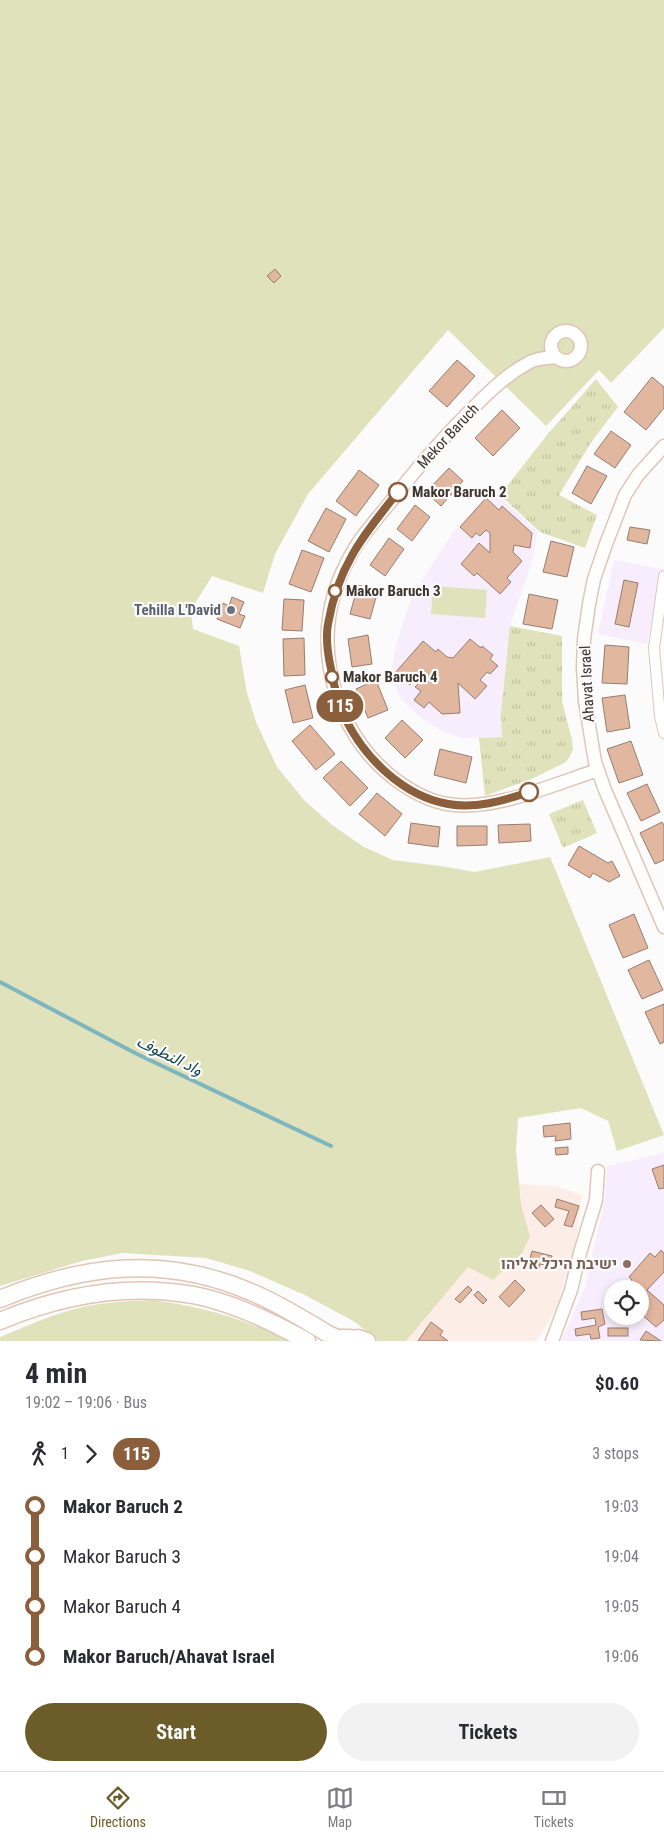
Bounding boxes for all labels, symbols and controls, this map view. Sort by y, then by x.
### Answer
street label: Mekor Baruch [413,400,483,472]
marker: Makor Baruch 2 [388,482,408,502]
place label: Makor Baruch 2 [412,483,507,501]
place label: Makor Baruch 3 [346,582,441,600]
marker: Makor Baruch 3 [328,584,342,598]
place label: Tehilla L'David [134,601,221,619]
marker: Tehilla L'David [225,604,237,616]
street label: Ahavat Israel [576,645,598,723]
place label: Makor Baruch 4 [343,668,438,686]
marker: Makor Baruch 4 [325,670,339,684]
line badge: 115 [311,690,369,722]
text: 115 [326,695,354,716]
unlabelled marker [519,782,539,802]
water label: واد النطوف [134,1031,206,1079]
place label: ישיבת היכל אליהו [501,1255,617,1273]
marker: ישיבת היכל אליהו [621,1258,633,1270]
map controls [604,1280,649,1325]
button: locate [604,1280,649,1325]
text: 4 min [25,1357,87,1390]
text: $0.60 [595,1372,639,1395]
text: 19:02 – 19:06 · Bus [25,1393,147,1412]
icon: walk [25,1440,53,1468]
icon: forward [77,1440,105,1468]
text: 115 [123,1443,150,1464]
text: 1 [61,1444,69,1463]
text: 3 stops [592,1444,639,1463]
text: Makor Baruch 2 [63,1495,183,1518]
text: 19:03 [604,1497,639,1516]
text: Makor Baruch 3 [63,1545,181,1568]
text: 19:04 [604,1547,639,1566]
text: Makor Baruch 4 [63,1595,181,1618]
text: 19:05 [604,1597,639,1616]
text: Makor Baruch/Ahavat Israel [63,1645,275,1668]
text: 19:06 [604,1647,639,1666]
button: Start [25,1703,327,1761]
button: Tickets [337,1703,639,1761]
tab: Directions [90,1784,146,1830]
tab: Map [326,1784,354,1830]
tab: Tickets [534,1784,574,1830]

